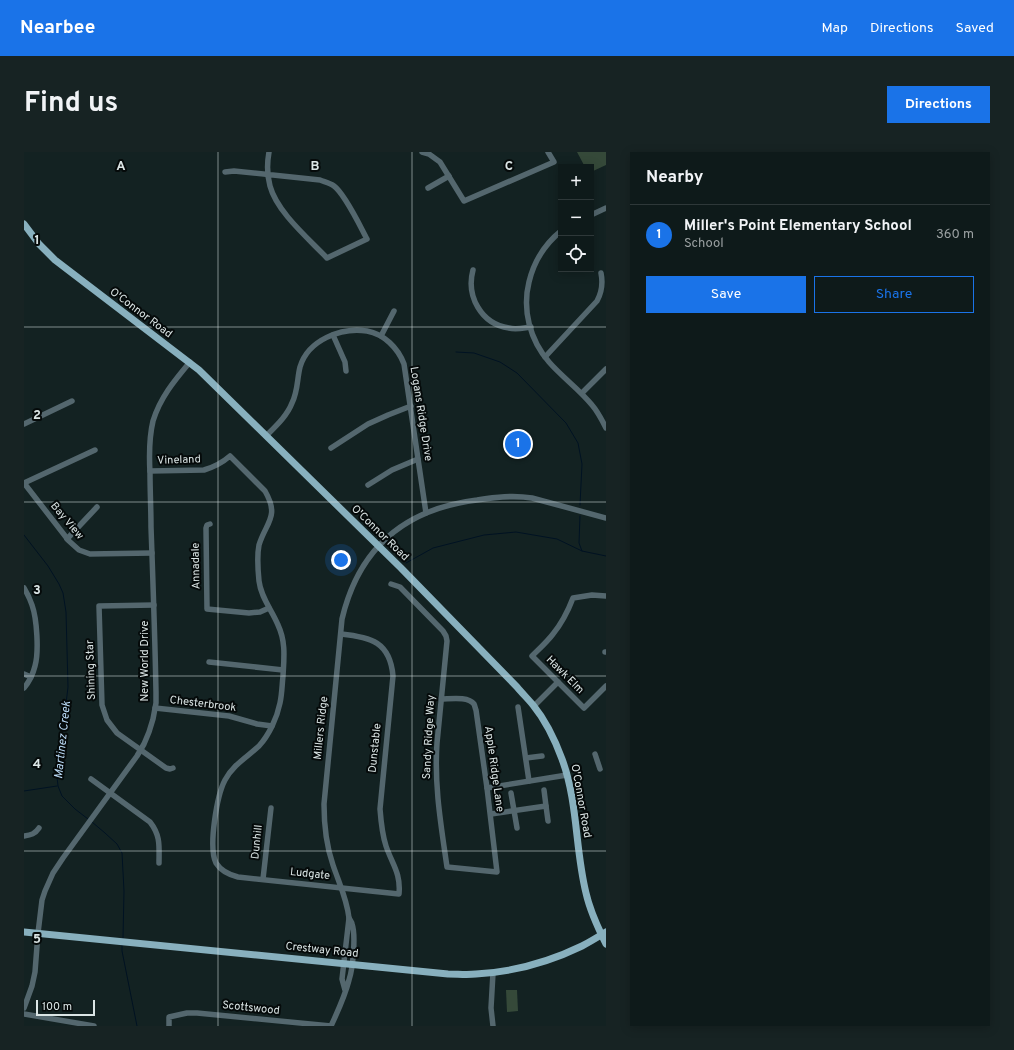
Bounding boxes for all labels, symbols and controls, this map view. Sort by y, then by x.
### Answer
text: Nearbee [20,16,95,40]
text: Map [822,20,848,37]
text: Directions [870,20,934,37]
text: Saved [956,20,994,37]
text: Find us [24,86,118,122]
button: Directions [887,86,990,123]
text: A [116,159,126,175]
text: B [311,159,320,175]
text: C [505,159,513,175]
map controls [558,164,594,272]
button: + [558,164,594,200]
text: Nearby [646,167,703,189]
button: − [558,200,594,236]
text: Miller's Point Elementary School [684,217,912,236]
text: 1 [656,227,662,243]
text: 360 m [936,227,974,243]
text: 1 [34,233,40,249]
button: locate [558,236,594,272]
text: School [684,236,724,252]
button: Save [646,276,806,313]
button: Share [814,276,974,313]
street label: O'Connor Road [107,285,175,341]
street label: Logans Ridge Drive [407,366,435,462]
text: 2 [33,408,41,424]
pin: 1 [505,429,531,459]
street label: Vineland [157,452,201,468]
street label: Bay View [47,499,87,543]
street label: O'Connor Road [348,502,412,564]
street label: Annadale [189,542,203,590]
your location [331,550,351,570]
text: 3 [33,583,41,599]
street label: New World Drive [138,620,152,701]
street label: Shining Star [83,639,99,700]
street label: Hawk Elm [543,653,587,697]
street label: Chesterbrook [169,693,237,715]
street label: Sandy Ridge Way [420,694,438,780]
street label: Millers Ridge [311,696,331,760]
water label: Martinez Creek [51,699,75,780]
street label: Dunstable [365,722,385,774]
street label: Apple Ridge Lane [481,725,507,813]
text: 4 [33,757,41,773]
street label: O'Connor Road [568,763,594,839]
street label: Dunhill [248,824,266,860]
street label: Ludgate [289,865,331,883]
text: 5 [33,932,41,948]
street label: Crestway Road [285,939,359,961]
scale bar [36,998,95,1017]
street label: Scottswood [222,998,280,1018]
text: 100 m [42,1000,72,1014]

